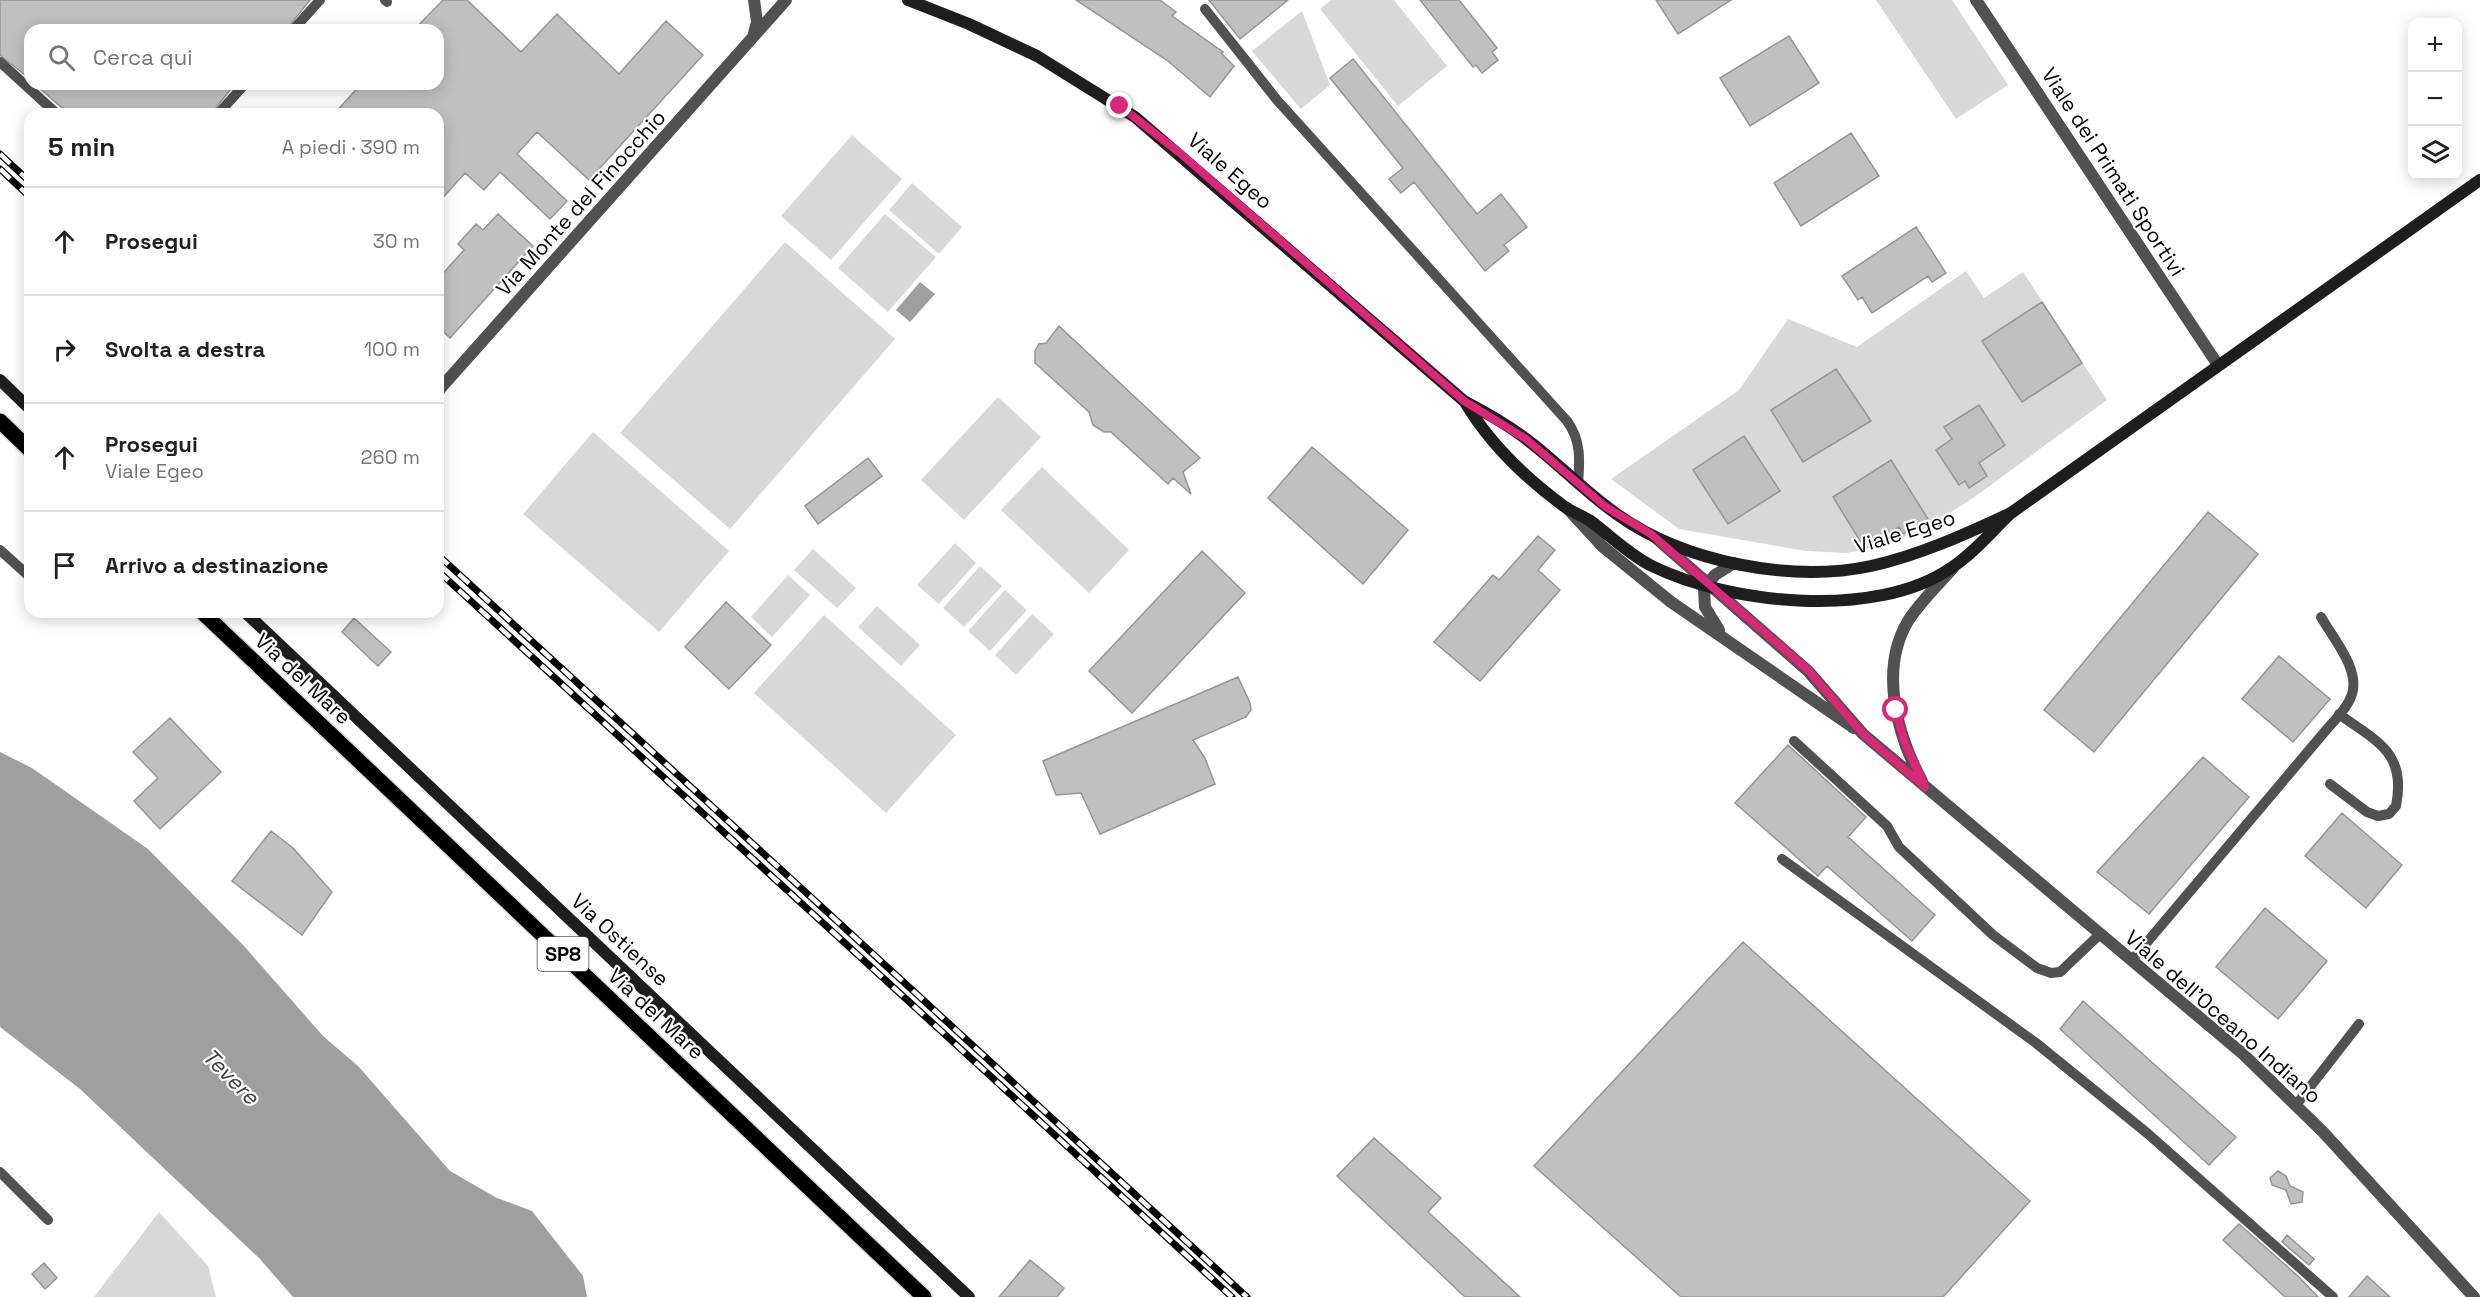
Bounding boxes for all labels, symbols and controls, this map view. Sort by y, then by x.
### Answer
map controls [2408,18,2462,180]
button: + [2408,18,2462,72]
search box [24,24,444,90]
icon: search [45,41,78,74]
text: Cerca qui [93,43,193,71]
street label: Viale dei Primati Sportivi [2036,62,2191,281]
button: − [2408,72,2462,126]
route end [1106,92,1132,118]
street label: Via Monte del Finocchio [490,104,671,301]
street label: Viale Egeo [1182,126,1278,215]
button: layers [2408,126,2462,180]
text: 5 min [48,130,115,164]
text: A piedi · 390 m [282,134,420,160]
icon: ahead [48,225,81,258]
text: Prosegui [105,227,198,255]
text: 30 m [373,228,420,254]
icon: right [48,333,81,366]
text: Svolta a destra [105,335,265,363]
text: 100 m [364,336,420,362]
text: Prosegui [105,430,198,458]
icon: ahead [48,441,81,474]
text: 260 m [361,444,420,470]
text: Viale Egeo [105,458,204,484]
street label: Viale Egeo [1851,503,1958,560]
icon: arrive [48,549,81,582]
text: Arrivo a destinazione [105,551,328,579]
street label: Via del Mare [249,627,357,730]
route start [1882,696,1908,722]
street label: Via Ostiense [566,887,675,992]
street label: Viale dell'Oceano Indiano [2120,924,2327,1109]
road number: SP8 [538,937,588,971]
street label: Via del Mare [602,962,710,1065]
water label: Tevere [197,1042,266,1111]

